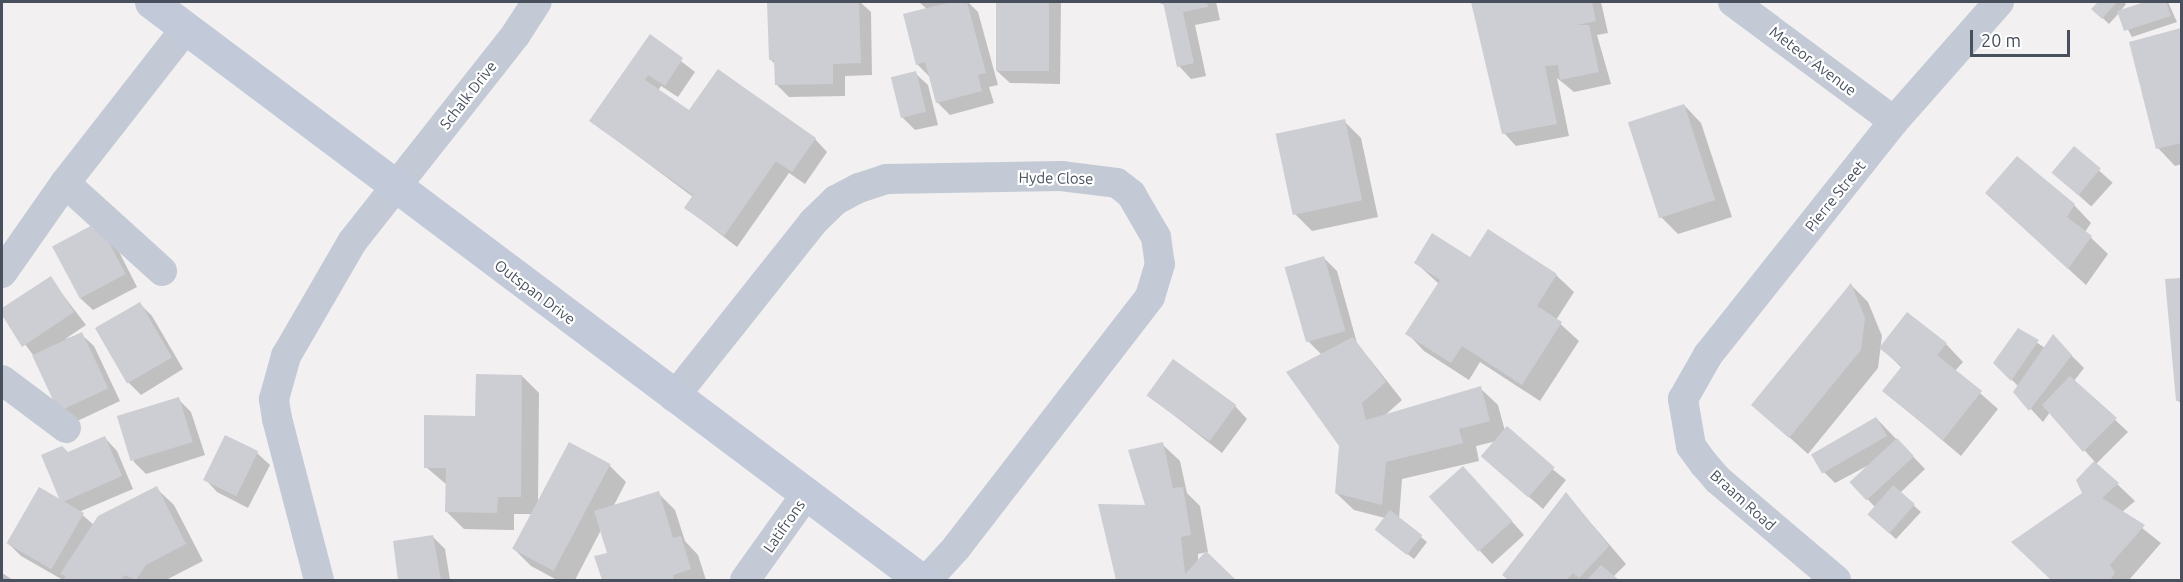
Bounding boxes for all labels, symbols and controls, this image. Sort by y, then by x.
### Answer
scale bar [1973,18,2074,56]
street label: Meteor Avenue [1766,23,1860,99]
text: 20 m [1981,30,2021,50]
street label: Schalk Drive [436,57,500,133]
street label: Pierre Street [1801,157,1869,235]
street label: Hyde Close [1018,168,1094,188]
street label: Outspan Drive [491,256,579,328]
street label: Braam Road [1707,466,1779,534]
street label: Latifrons [759,496,809,556]

